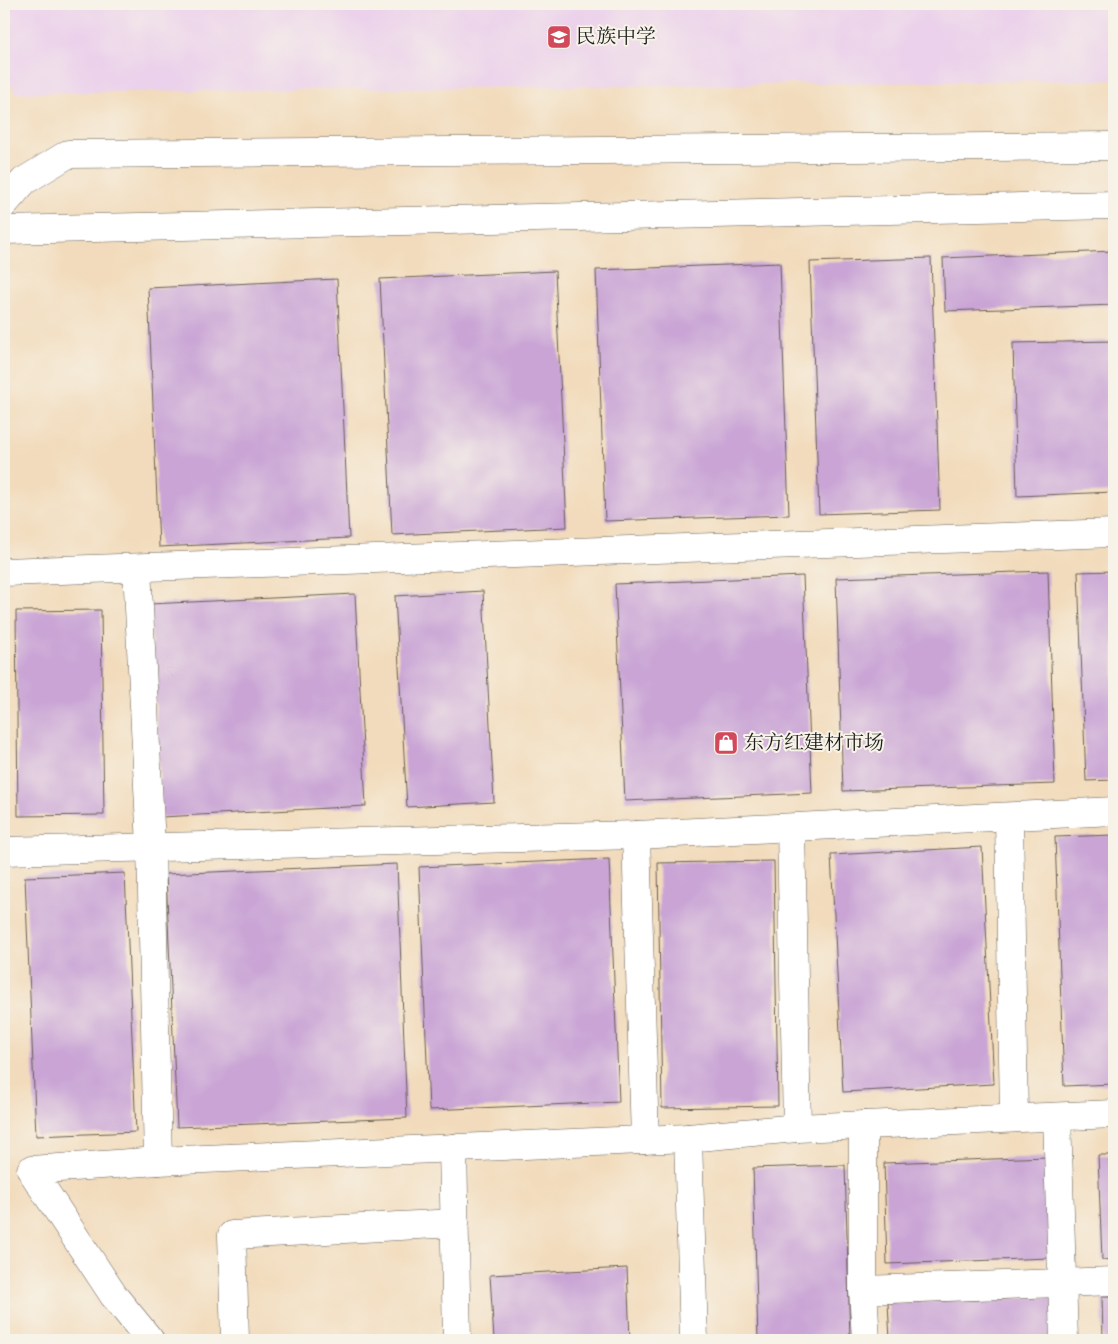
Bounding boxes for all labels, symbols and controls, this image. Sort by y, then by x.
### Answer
school or university icon: 民族中学 [546,24,572,50]
place label: 民族中学 [576,25,656,50]
shop icon: 东方红建材市场 [713,730,739,756]
place label: 东方红建材市场 [744,731,884,756]

